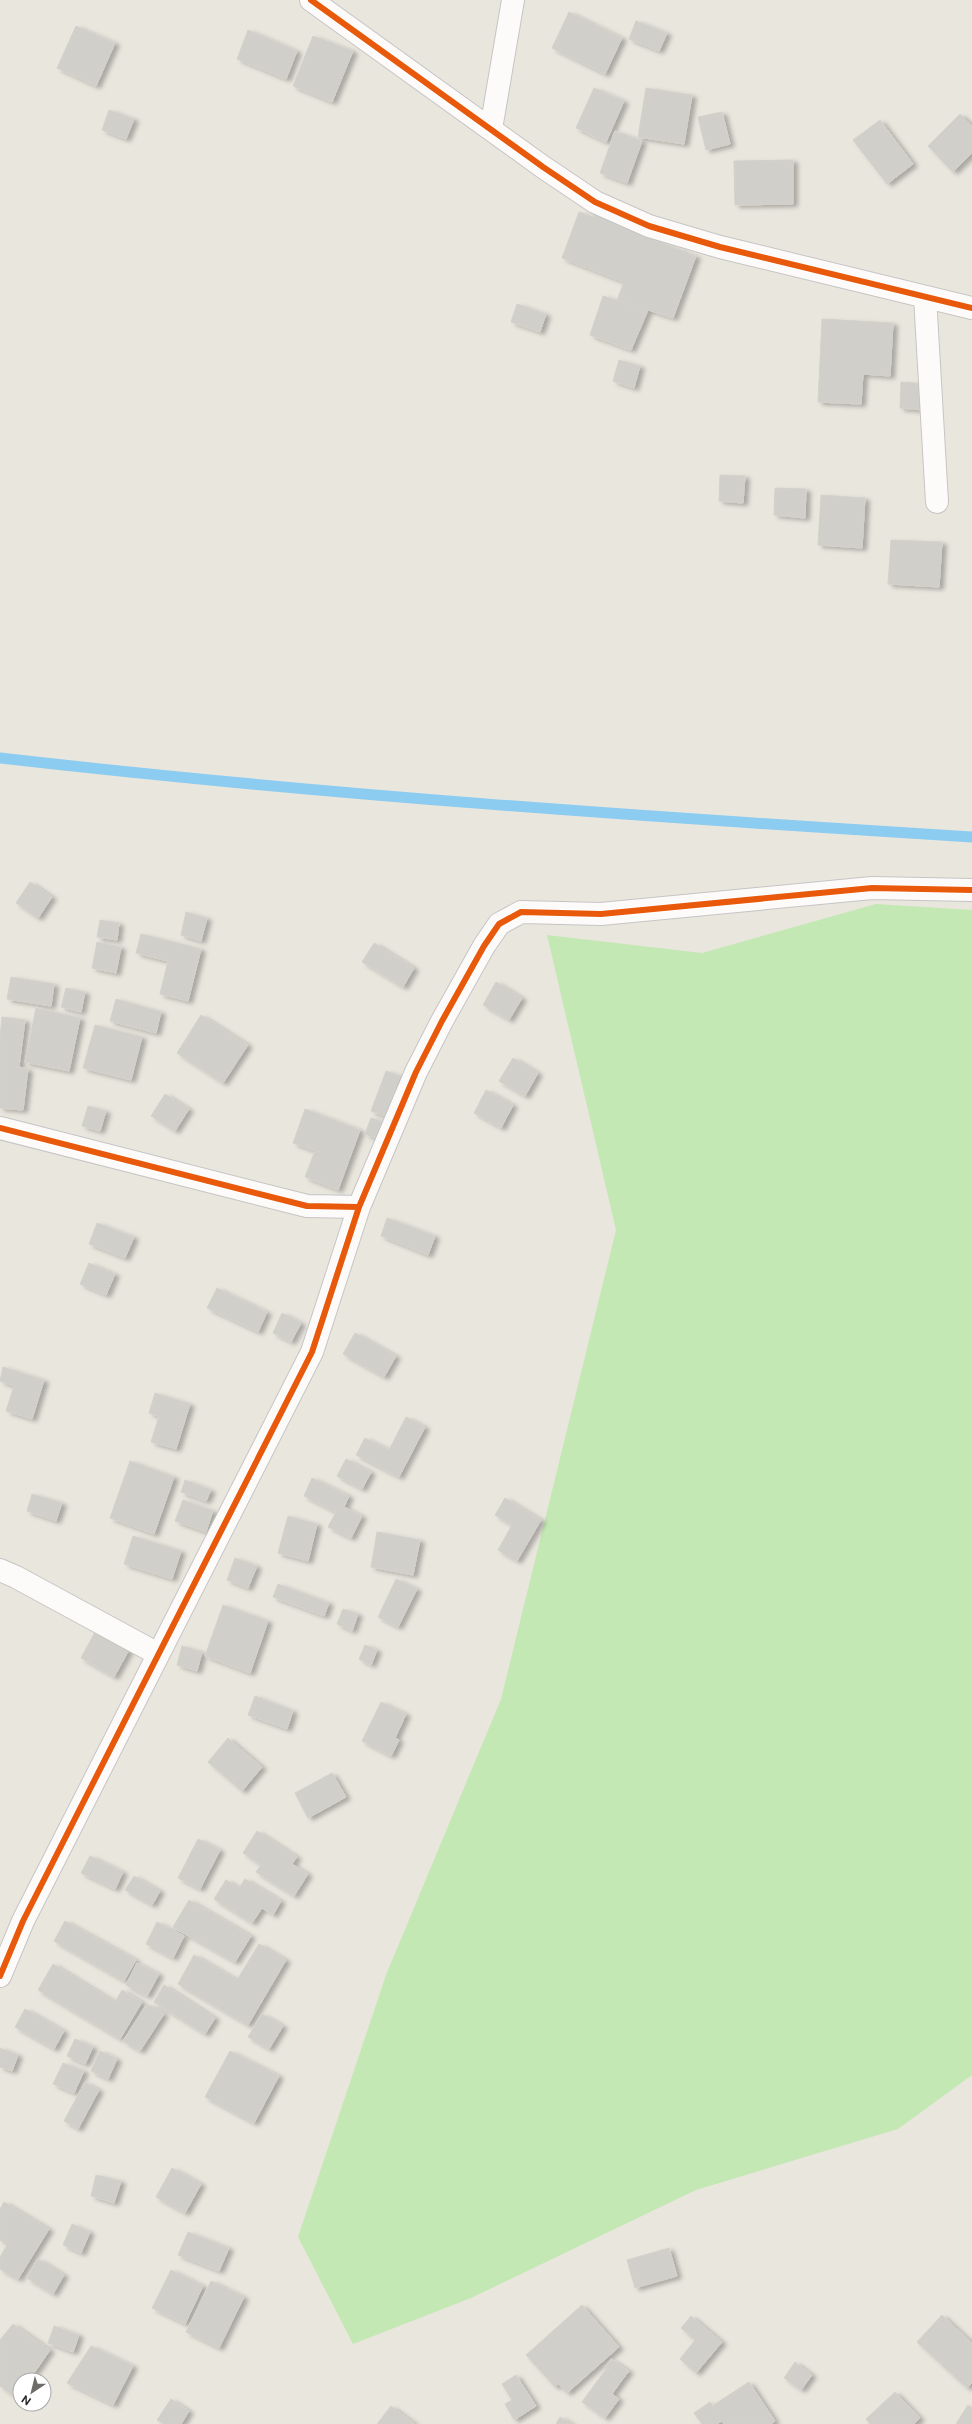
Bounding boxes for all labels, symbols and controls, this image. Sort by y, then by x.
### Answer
north arrow [12,2372,52,2412]
text: N [19,2393,33,2408]

